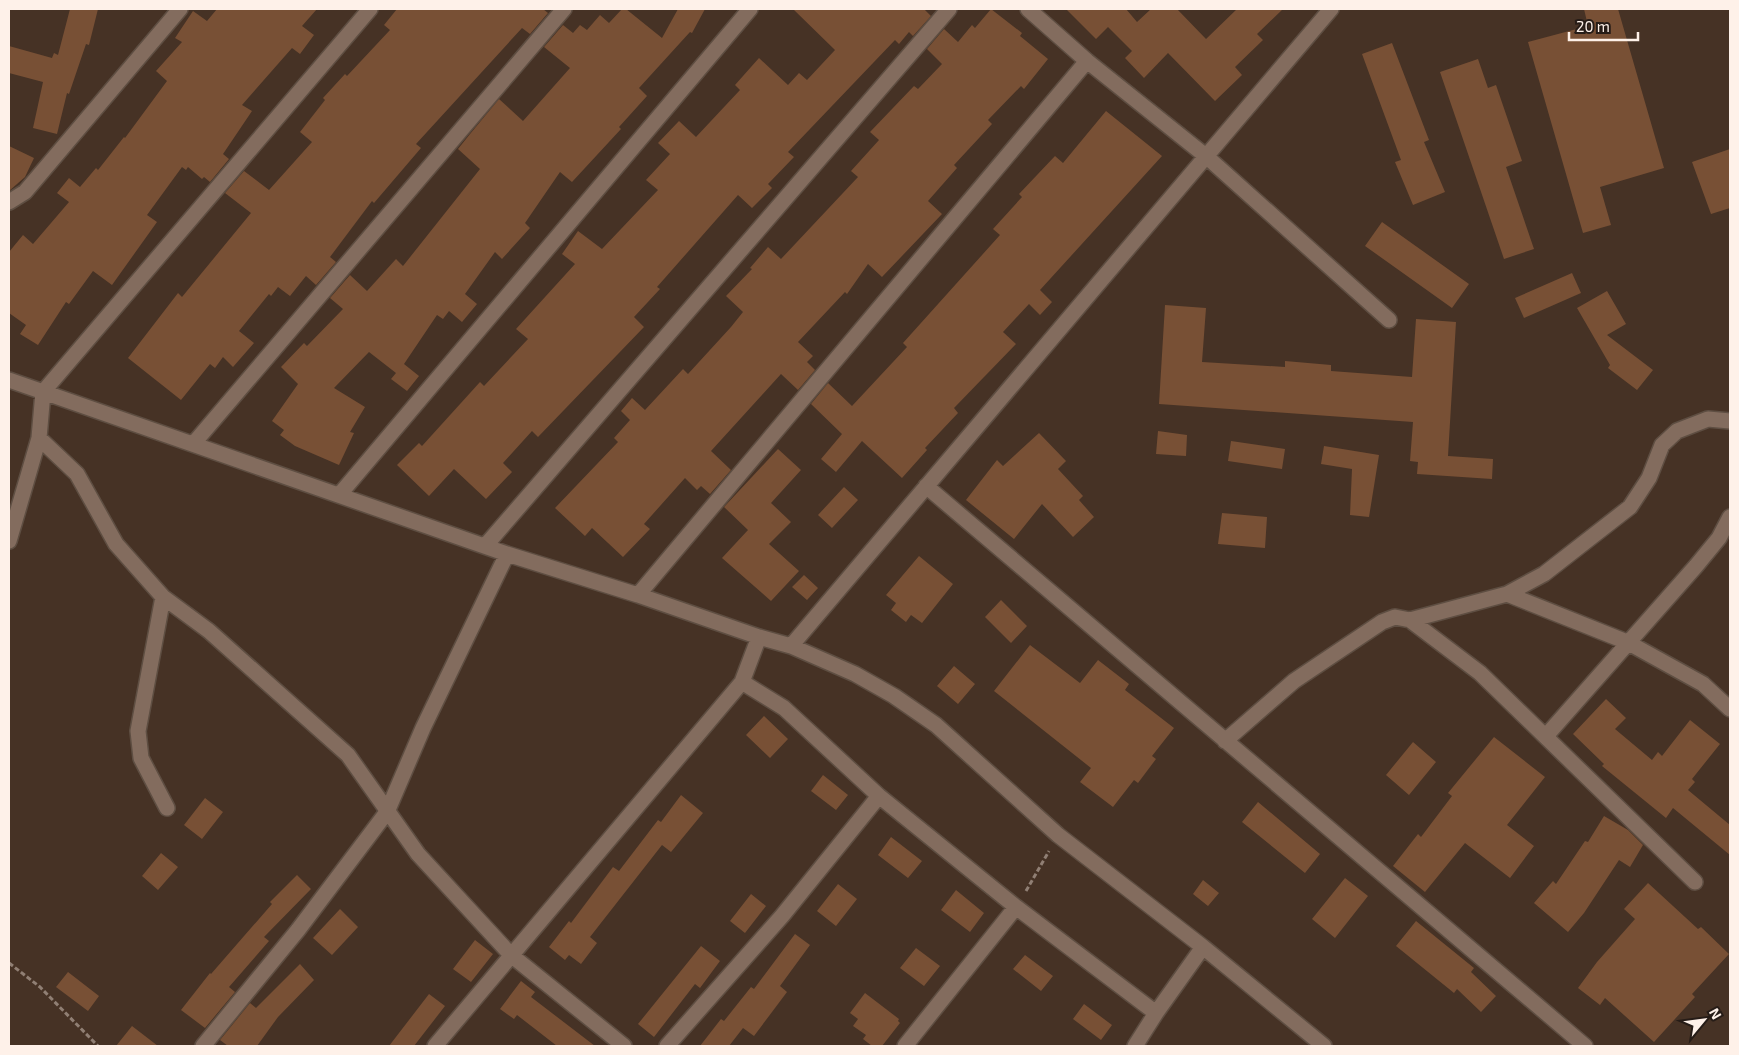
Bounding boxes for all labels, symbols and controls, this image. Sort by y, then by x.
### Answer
scale bar [1569,10,1638,42]
text: 20 m [1576,17,1610,35]
north arrow [1679,995,1729,1045]
text: N [1706,1005,1726,1022]

